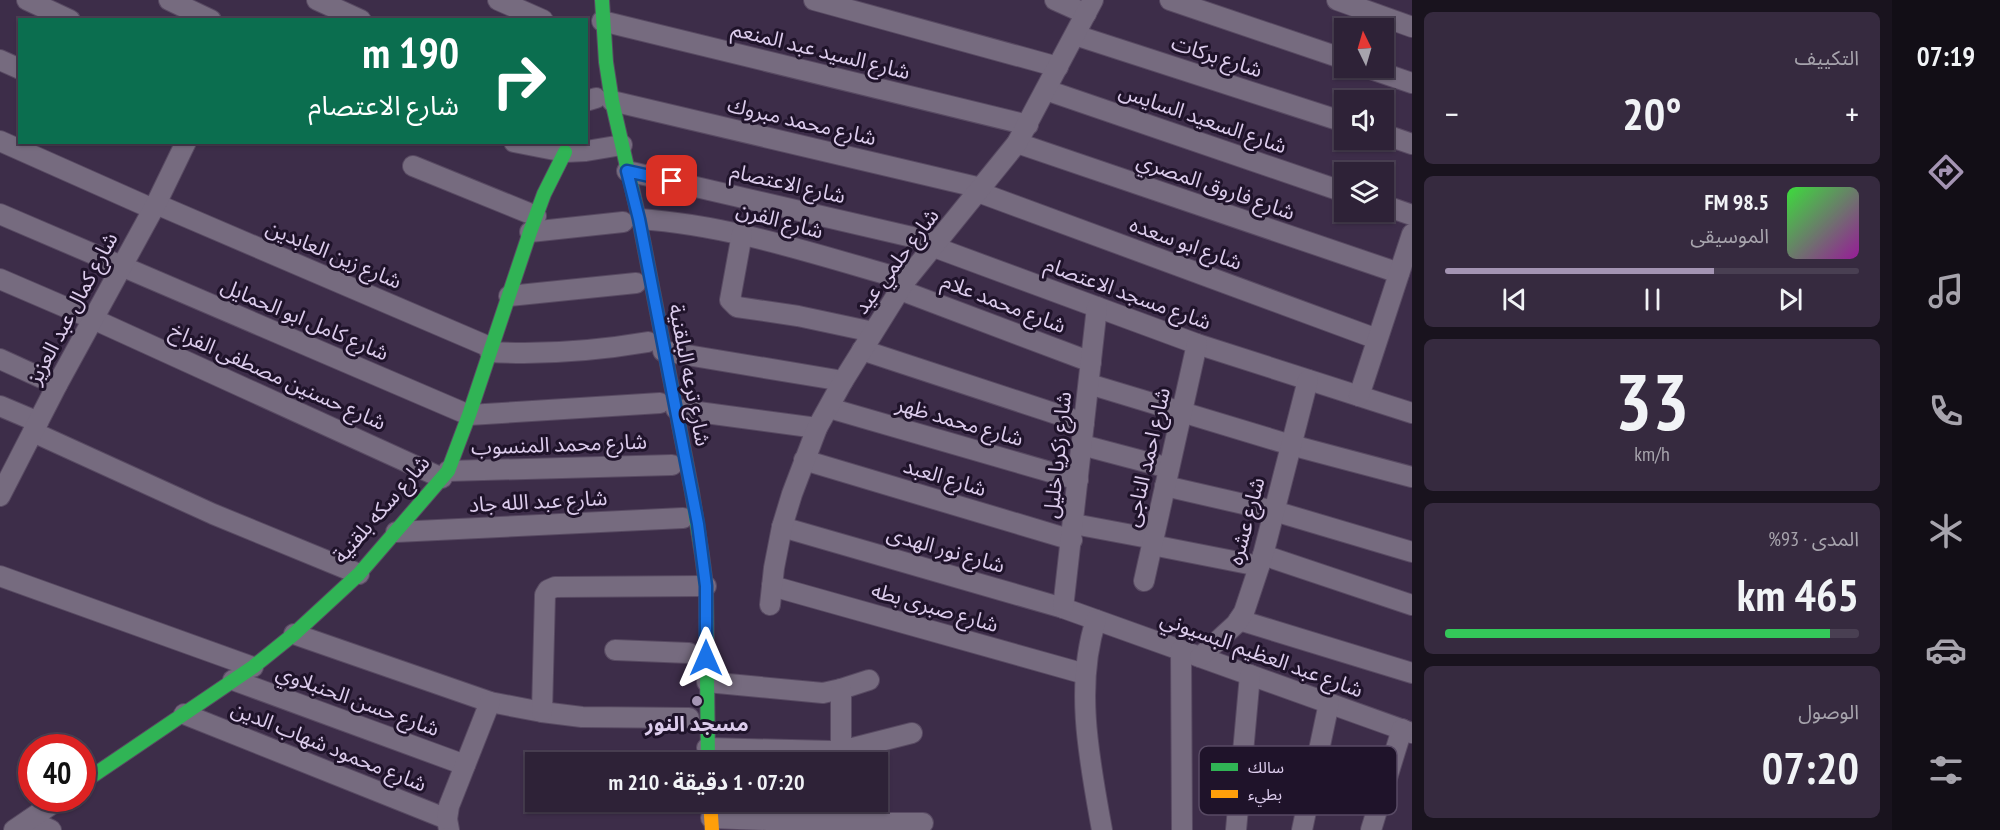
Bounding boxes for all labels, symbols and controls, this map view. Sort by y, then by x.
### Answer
street label: شارع السيد عبد المنعم [728,15,913,87]
north arrow [1334,18,1394,78]
map controls [1334,18,1394,222]
text: 190 m [362,25,459,80]
street label: شارع بركات [1167,29,1266,85]
text: 07:19 [1917,39,1975,73]
icon: right [480,42,558,120]
text: التكييف [1795,45,1859,71]
street label: شارع السعيد السايس [1115,77,1290,161]
text: 20° [1622,84,1682,142]
text: شارع الاعتصام [308,88,459,122]
button: sound [1334,90,1394,150]
street label: شارع محمد مبروك [724,91,879,153]
text: − [1445,92,1459,135]
text: + [1845,92,1859,135]
street label: شارع فاروق المصري [1132,146,1299,228]
icon: directions [1925,151,1967,193]
pin [646,155,697,206]
street label: شارع الاعتصام [727,157,848,212]
button: layers [1334,162,1394,222]
icon: arrive [655,164,688,197]
text: 98.5 FM [1704,188,1769,216]
street label: شارع الفرن [733,195,826,246]
street label: شارع حلمي عيد [847,203,947,321]
street label: شارع ابو سعده [1125,210,1246,278]
street label: شارع زين العابدين [261,213,406,296]
text: الموسيقى [1690,223,1769,249]
street label: شارع كمال عبد العزيز [20,227,125,391]
street label: شارع مسجد الاعتصام [1040,250,1215,338]
street label: شارع محمد علام [937,267,1070,342]
icon: music [1925,270,1967,312]
street label: شارع كامل ابو الحمايل [216,271,393,368]
icon: previous [1498,283,1531,316]
icon: pause [1636,283,1669,316]
icon: next [1774,283,1807,316]
street label: شارع ترعه البلقنية [661,302,717,449]
street label: شارع حسنين مصطفى الفراخ [165,316,390,438]
text: 33 [1615,351,1689,452]
street label: شارع احمد الناجى [1118,385,1178,530]
street label: شارع محمد ظهر [892,390,1027,454]
street label: شارع زكريا خليل [1037,390,1079,520]
icon: phone [1925,390,1967,432]
street label: شارع محمد المنسوب [471,427,647,463]
text: km/h [1634,441,1670,467]
street label: شارع سكه بلقنية [327,449,437,570]
street label: شارع العبد [900,452,990,504]
street label: شارع عشره [1221,474,1273,568]
street label: شارع عبد الله جاد [468,484,608,520]
icon: climate [1925,510,1967,552]
street label: شارع نور الهدى [883,519,1008,581]
text: المدى · 93% [1768,526,1859,552]
text: 465 km [1737,565,1859,623]
street label: شارع صبرى بطه [868,576,1002,640]
street label: شارع عبد العظيم البسيوني [1156,605,1367,706]
position arrow [674,626,738,690]
icon: car [1925,629,1967,671]
street label: شارع حسن الحنبلاوي [272,658,443,745]
marker: مسجد النور [690,694,704,708]
street label: شارع محمود شهاب الدين [227,695,431,799]
text: الوصول [1798,699,1859,725]
place label: مسجد النور [644,710,749,737]
speed limit sign: 40 [18,734,96,812]
text: 07:20 [1762,738,1859,796]
legend [1199,746,1397,815]
icon: filters [1925,749,1967,791]
text: سالك [1248,757,1284,777]
text: 07:20 · 1 دقيقة · 210 m [608,768,805,796]
text: بطيء [1248,784,1282,807]

